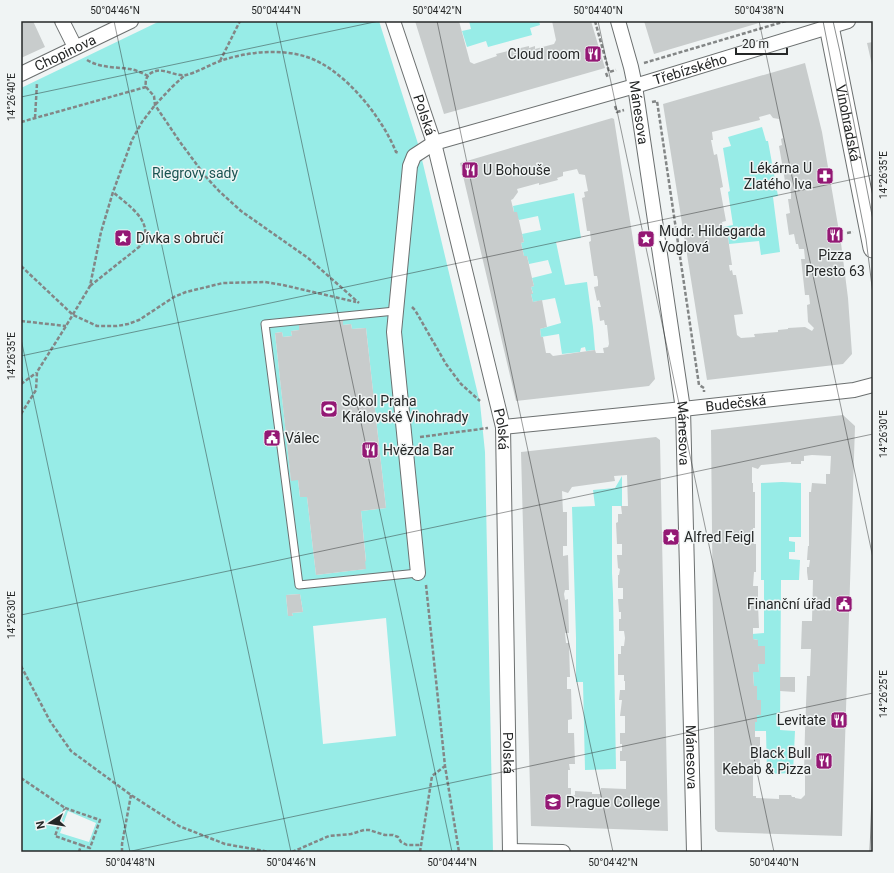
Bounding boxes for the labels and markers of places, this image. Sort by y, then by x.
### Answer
restaurant icon: Cloud room [583,44,603,64]
place label: Cloud room [508,46,580,62]
restaurant icon: U Bohouše [460,160,480,180]
place label: Lékárna U Zlatého lva [744,160,812,192]
place label: U Bohouše [483,162,550,178]
pharmacy icon: Lékárna U Zlatého lva [815,166,835,186]
place label: Mudr. Hildegarda Voglová [659,223,766,255]
restaurant icon: Pizza Presto 63 [825,225,845,245]
place icon: Dívka s obručí [113,228,133,248]
place icon: Mudr. Hildegarda Voglová [636,229,656,249]
place label: Dívka s obručí [136,230,224,246]
place label: Pizza Presto 63 [805,247,865,279]
place label: Sokol Praha Královské Vinohrady [342,393,469,425]
sports icon: Sokol Praha Královské Vinohrady [319,399,339,419]
public building icon: Válec [262,428,282,448]
place label: Válec [285,430,319,446]
restaurant icon: Hvězda Bar [360,440,380,460]
place label: Hvězda Bar [383,442,454,458]
place icon: Alfred Feigl [661,527,681,547]
place label: Alfred Feigl [684,529,755,545]
public building icon: Finanční úřad [834,594,854,614]
place label: Finanční úřad [747,596,831,612]
restaurant icon: Levitate [829,710,849,730]
place label: Levitate [777,712,826,728]
place label: Black Bull Kebab & Pizza [722,745,811,777]
restaurant icon: Black Bull Kebab & Pizza [814,751,834,771]
school or university icon: Prague College [543,792,563,812]
place label: Prague College [566,794,660,810]

